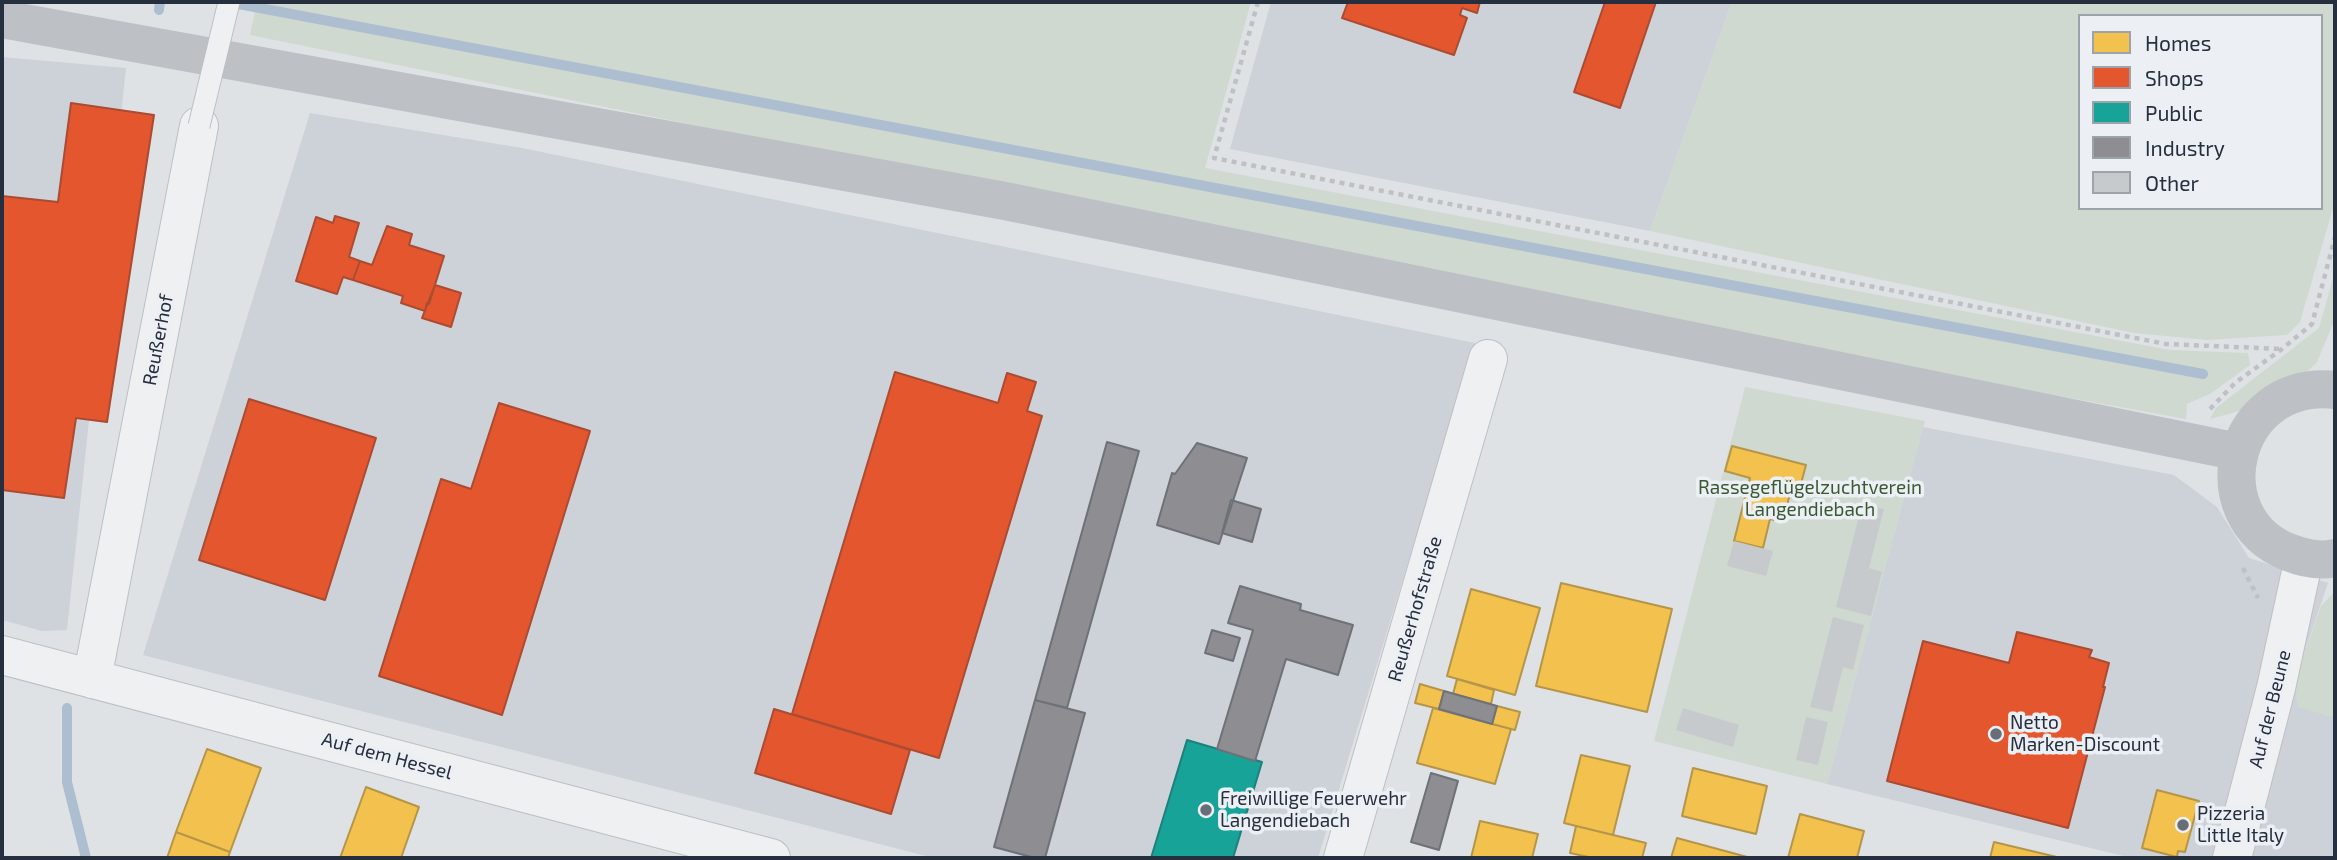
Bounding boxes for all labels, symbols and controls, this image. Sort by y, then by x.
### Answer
legend [2078,14,2323,210]
text: Homes [2145,30,2211,55]
text: Shops [2145,65,2204,90]
text: Public [2145,100,2203,125]
text: Industry [2145,135,2225,160]
text: Other [2145,170,2199,195]
street label: Reußerhof [138,292,178,388]
park label: Rassegeflügelzuchtverein Langendiebach [1698,477,1922,521]
street label: Reußerhofstraße [1383,534,1447,684]
street label: Auf der Beune [2244,647,2296,771]
place label: Netto Marken-Discount [2010,712,2160,756]
marker: Netto Marken-Discount [1988,726,2004,742]
street label: Auf dem Hessel [319,728,455,784]
place label: Freiwillige Feuerwehr Langendiebach [1220,788,1407,832]
marker: Freiwillige Feuerwehr Langendiebach [1198,802,1214,818]
place label: Pizzeria Little Italy [2197,803,2284,847]
marker: Pizzeria Little Italy [2175,817,2191,833]

